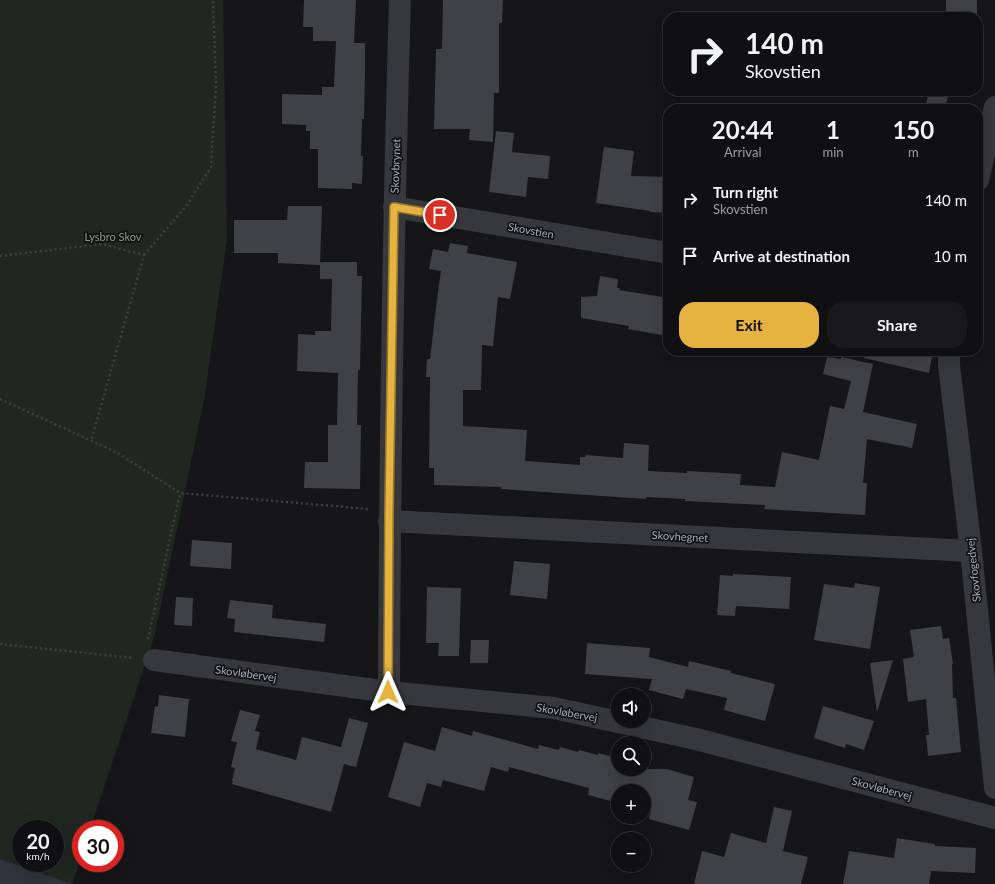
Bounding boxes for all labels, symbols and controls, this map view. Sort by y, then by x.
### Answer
text: 140 m [745,26,824,60]
icon: right [679,28,731,80]
text: Skovstien [745,60,821,82]
text: 20:44 [712,115,774,144]
text: 1 [826,115,840,144]
text: 150 [892,115,934,144]
street label: Skovbrynet [388,138,402,194]
text: Arrival [724,144,761,160]
text: min [823,144,844,160]
text: m [908,144,919,160]
text: Turn right [713,183,778,201]
icon: right [679,189,701,211]
text: 140 m [925,191,967,209]
pin [423,198,457,232]
text: Skovstien [713,201,768,217]
icon: arrive [429,204,451,226]
street label: Skovstien [507,220,555,240]
park label: Lysbro Skov [85,230,142,243]
icon: arrive [679,245,701,267]
text: Arrive at destination [713,247,850,265]
text: 10 m [933,247,967,265]
button: Exit [679,302,819,348]
button: Share [827,302,967,348]
street label: Skovhegnet [651,528,709,544]
street label: Skovfogedvej [963,537,983,603]
street label: Skovløbervej [215,662,278,684]
position arrow [367,671,409,713]
map controls [611,688,651,872]
button: sound [611,688,651,728]
street label: Skovløbervej [535,700,599,724]
button: search [611,736,651,776]
street label: Skovløbervej [851,774,914,802]
button: + [611,784,651,824]
speed limit sign: 30 [72,820,124,872]
text: 20 [26,829,50,853]
button: − [611,832,651,872]
text: km/h [26,850,50,862]

